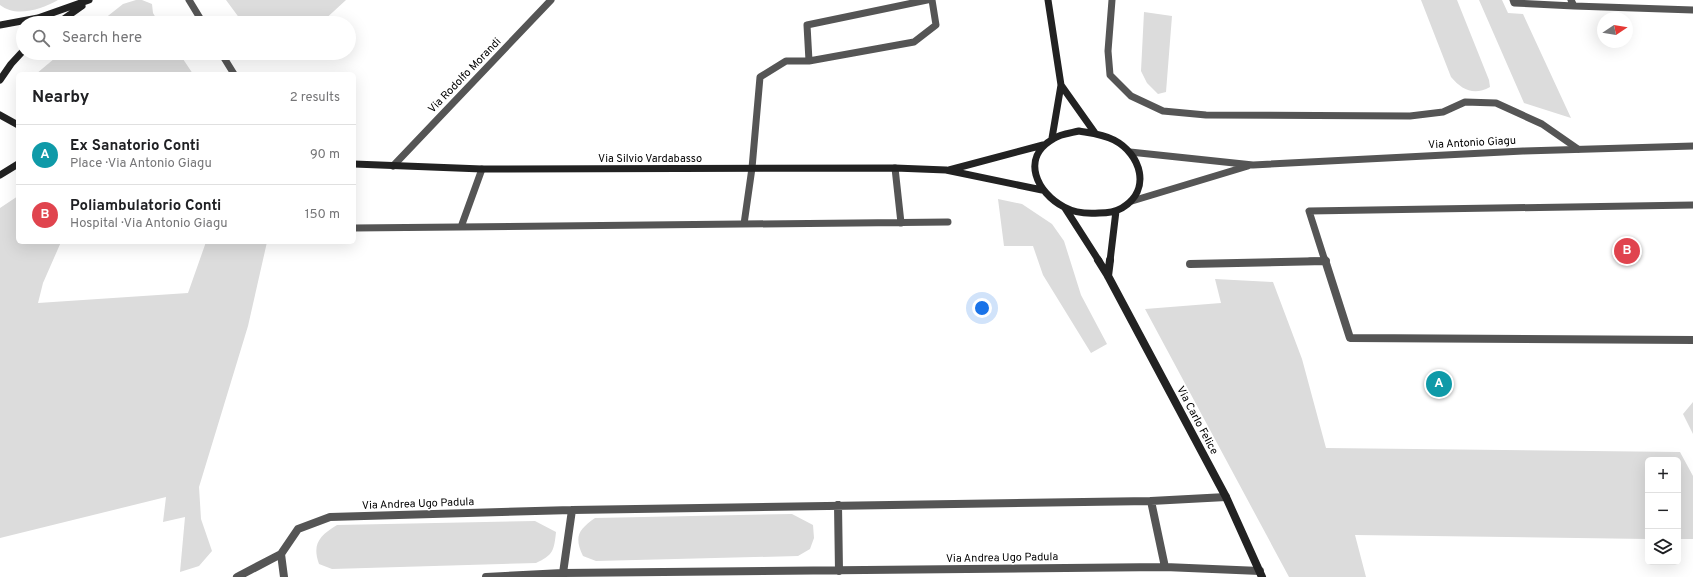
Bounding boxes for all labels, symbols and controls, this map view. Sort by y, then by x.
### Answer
north arrow [1597,12,1633,48]
search box [16,16,356,60]
icon: search [30,27,52,49]
text: Search here [62,29,142,48]
street label: Via Rodolfo Morandi [425,35,504,116]
text: Nearby [32,87,89,109]
text: 2 results [290,90,340,106]
street label: Via Antonio Giagu [1428,134,1516,152]
text: Ex Sanatorio Conti [70,137,200,156]
text: A [40,147,50,163]
text: 90 m [310,147,340,163]
street label: Via Silvio Vardabasso [598,152,702,166]
text: Place · Via Antonio Giagu [70,156,212,172]
text: Poliambulatorio Conti [70,197,221,216]
text: B [41,207,49,223]
text: 150 m [305,207,340,223]
text: Hospital · Via Antonio Giagu [70,216,228,232]
pin: B [1614,236,1640,266]
your location [972,298,992,318]
pin: A [1426,369,1452,399]
street label: Via Carlo Felice [1173,384,1221,457]
map controls [1645,457,1681,565]
button: + [1645,457,1681,493]
button: − [1645,493,1681,529]
street label: Via Andrea Ugo Padula [362,495,475,513]
button: layers [1645,529,1681,565]
street label: Via Andrea Ugo Padula [946,550,1058,566]

